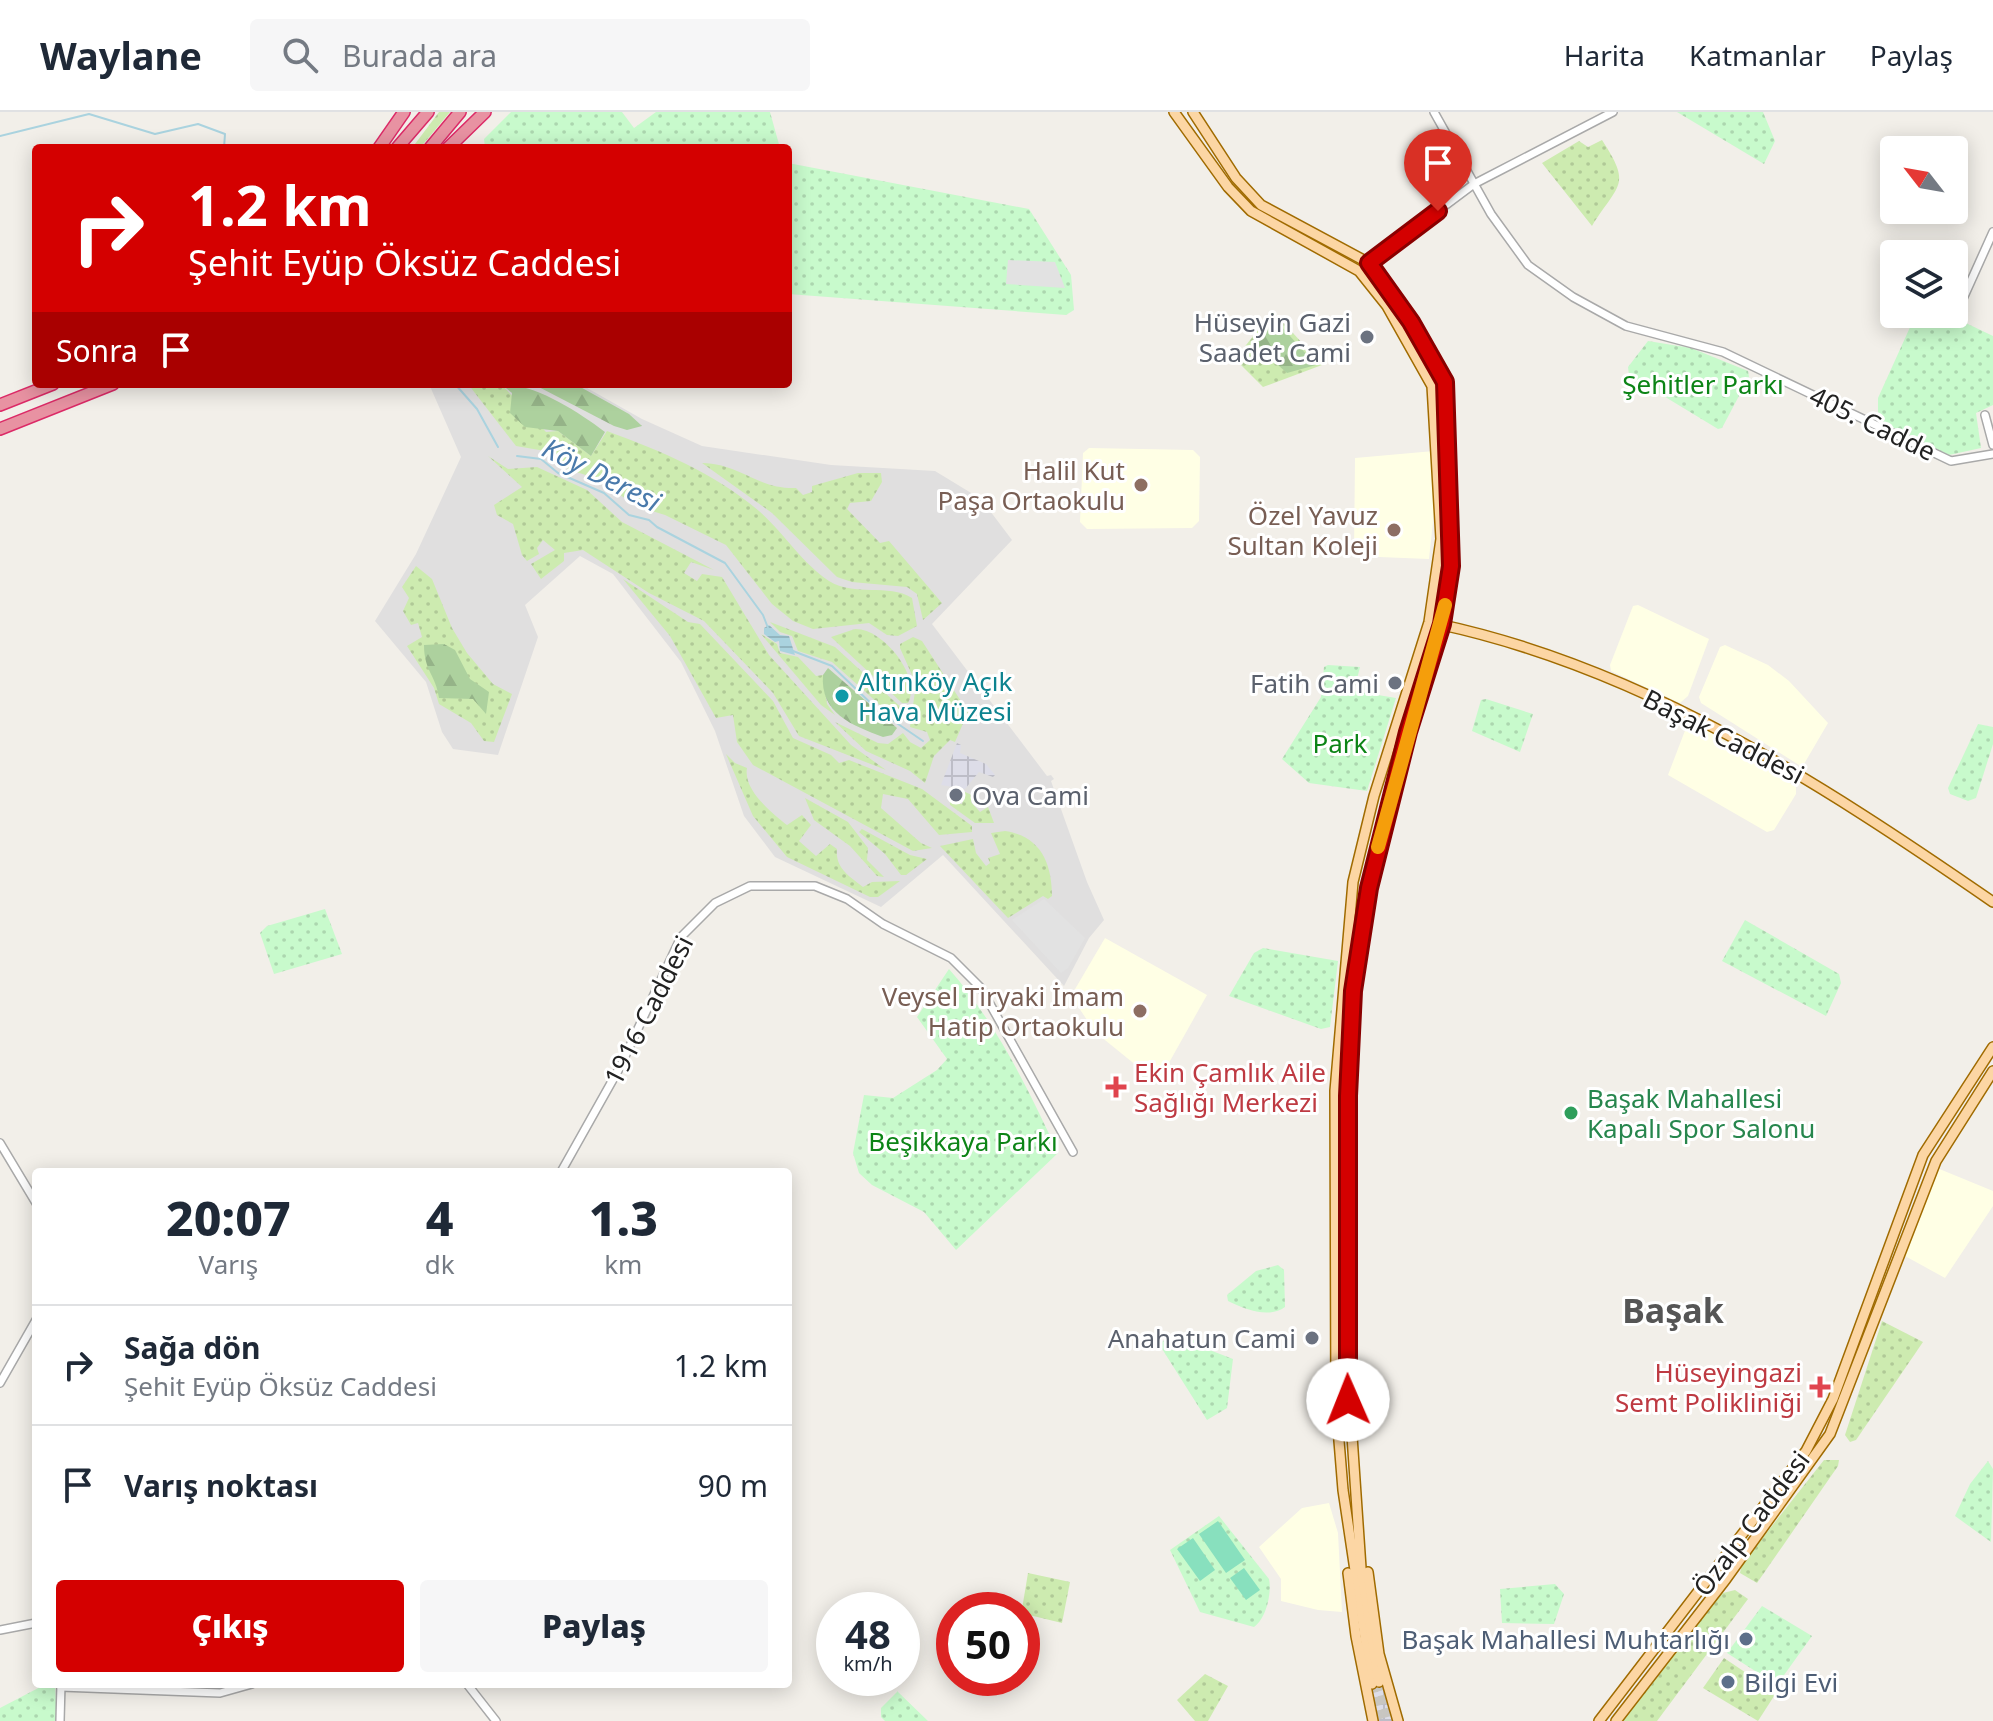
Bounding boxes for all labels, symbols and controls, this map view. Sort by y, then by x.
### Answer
search box [250,19,810,91]
text: Waylane [40,29,202,81]
icon: search [278,33,322,77]
text: Burada ara [342,35,497,76]
text: Harita [1564,36,1645,74]
text: Katmanlar [1689,36,1826,74]
text: Paylaş [1870,36,1953,74]
pin [1404,129,1472,211]
north arrow [1880,136,1968,224]
map controls [1880,136,1968,328]
icon: arrive [1416,141,1460,185]
text: 1.2 km [188,166,372,242]
icon: right [56,176,160,280]
text: Şehit Eyüp Öksüz Caddesi [188,238,621,287]
button: layers [1880,240,1968,328]
place label: Hüseyin Gazi Saadet Cami [1194,304,1351,370]
icon: arrive [154,328,198,372]
marker: Hüseyin Gazi Saadet Cami [1358,328,1376,346]
text: Sonra [56,330,138,371]
park label: Şehitler Parkı [1622,366,1784,402]
street label: 405. Cadde [1804,377,1942,469]
water label: Köy Deresi [536,428,668,520]
place label: Halil Kut Paşa Ortaokulu [937,452,1125,518]
marker: Halil Kut Paşa Ortaokulu [1132,476,1150,494]
place label: Özel Yavuz Sultan Koleji [1228,497,1378,563]
marker: Özel Yavuz Sultan Koleji [1385,521,1403,539]
place label: Altınköy Açık Hava Müzesi [858,663,1012,729]
place label: Fatih Cami [1250,665,1379,701]
marker: Fatih Cami [1386,674,1404,692]
street label: Başak Caddesi [1637,680,1811,792]
marker: Altınköy Açık Hava Müzesi [833,687,851,705]
park label: Park [1313,725,1368,761]
place label: Ova Cami [972,777,1089,813]
marker: Ova Cami [947,786,965,804]
street label: 1916 Caddesi [595,929,701,1091]
place label: Veysel Tiryaki İmam Hatip Ortaokulu [882,978,1124,1044]
marker: Veysel Tiryaki İmam Hatip Ortaokulu [1131,1002,1149,1020]
place label: Ekin Çamlık Aile Sağlığı Merkezi [1134,1054,1326,1120]
marker: Ekin Çamlık Aile Sağlığı Merkezi [1105,1076,1127,1098]
place label: Başak Mahallesi Kapalı Spor Salonu [1587,1080,1815,1146]
marker: Başak Mahallesi Kapalı Spor Salonu [1562,1104,1580,1122]
park label: Beşikkaya Parkı [868,1123,1058,1159]
text: 20:07 [166,1185,291,1250]
text: 4 [426,1185,454,1250]
text: 1.3 [589,1185,658,1250]
text: Varış [199,1246,258,1282]
text: dk [425,1246,455,1282]
text: km [604,1246,642,1282]
district label: Başak [1622,1287,1725,1333]
place label: Anahatun Cami [1108,1320,1296,1356]
text: Sağa dön [124,1327,260,1368]
marker: Anahatun Cami [1303,1329,1321,1347]
icon: right [56,1343,100,1387]
text: 1.2 km [674,1345,768,1386]
place label: Hüseyingazi Semt Polikliniği [1615,1354,1802,1420]
position arrow [1306,1358,1390,1442]
text: Şehit Eyüp Öksüz Caddesi [124,1368,437,1404]
marker: Hüseyingazi Semt Polikliniği [1809,1376,1831,1398]
street label: Özalp Caddesi [1684,1443,1818,1603]
icon: arrive [56,1463,100,1507]
text: Varış noktası [124,1465,318,1506]
text: 90 m [698,1465,768,1506]
button: Çıkış [56,1580,404,1672]
button: Paylaş [420,1580,768,1672]
speed limit sign: 50 [936,1592,1040,1696]
text: 48 [845,1606,891,1661]
place label: Başak Mahallesi Muhtarlığı [1401,1621,1730,1657]
marker: Başak Mahallesi Muhtarlığı [1737,1630,1755,1648]
text: km/h [843,1650,893,1677]
place label: Bilgi Evi [1744,1664,1838,1700]
marker: Bilgi Evi [1719,1673,1737,1691]

